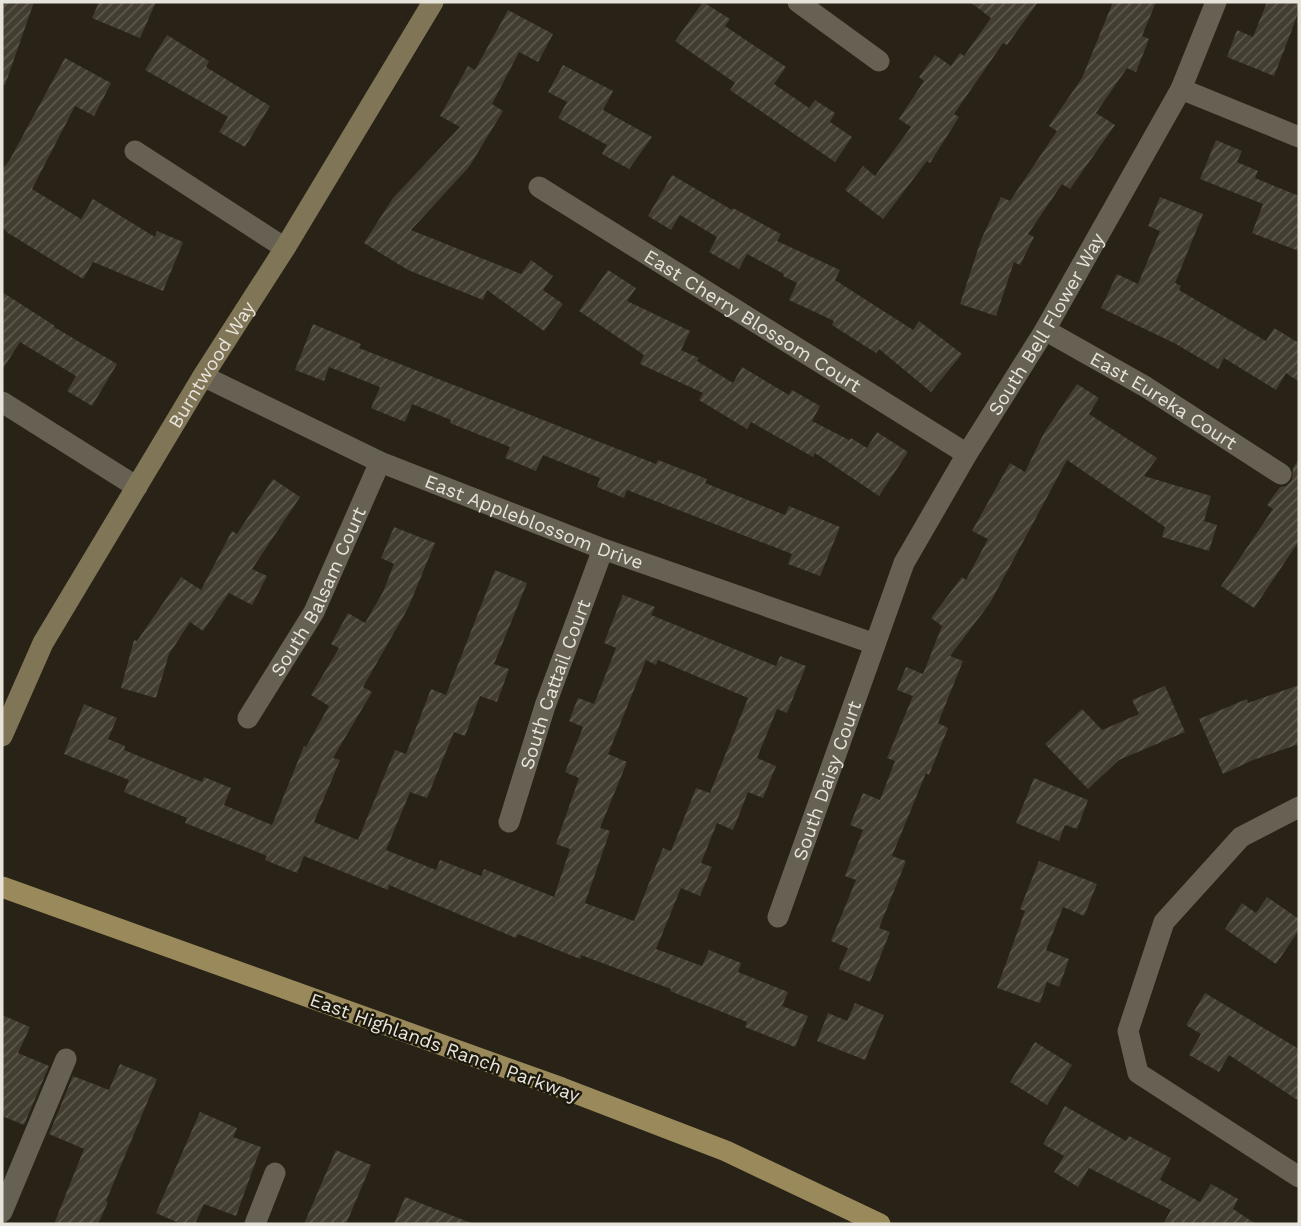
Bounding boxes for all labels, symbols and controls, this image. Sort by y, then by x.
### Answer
street label: South Bell Flower Way [983,229,1110,420]
street label: East Cherry Blossom Court [640,244,865,397]
street label: Burntwood Way [163,297,260,432]
street label: East Eureka Court [1086,347,1241,455]
street label: East Appleblossom Drive [421,470,646,574]
street label: South Balsam Court [266,503,371,681]
street label: South Cattail Court [515,596,595,772]
street label: South Daisy Court [788,698,866,863]
street label: East Highlands Ranch Parkway [307,988,583,1107]

